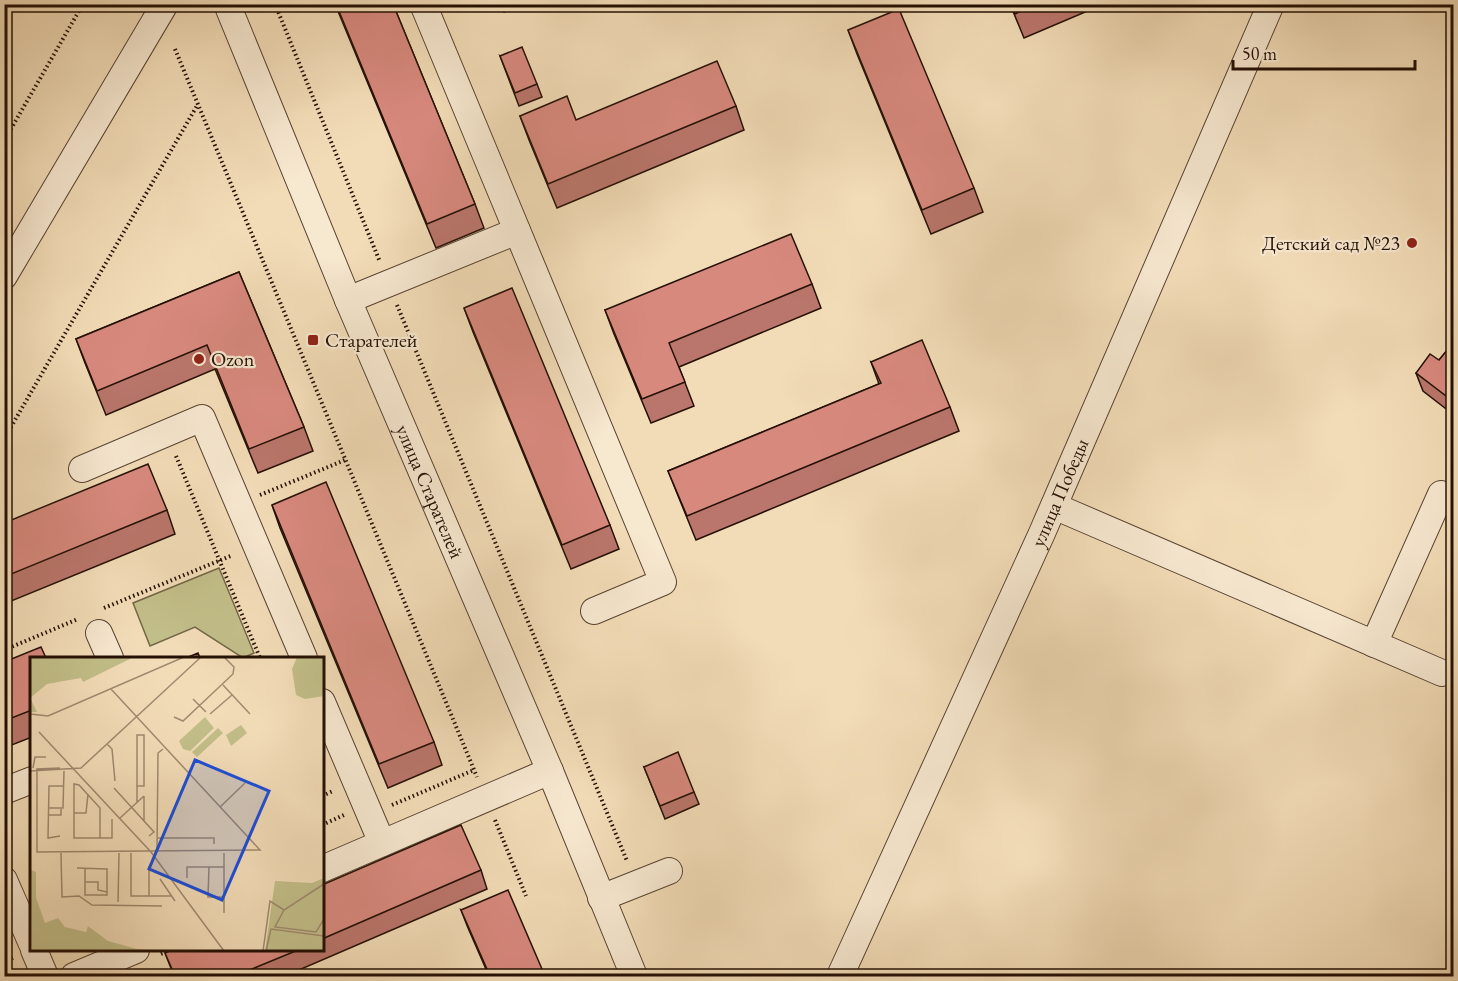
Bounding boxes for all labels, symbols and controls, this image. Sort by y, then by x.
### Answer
scale bar [1233,33,1414,71]
text: 50 m [1242,42,1277,65]
place label: Детский сад №23 [1262,230,1400,256]
marker: Детский сад №23 [1405,236,1419,250]
place label: Старателей [325,327,418,353]
marker: Старателей [306,333,320,347]
place label: Ozon [211,346,255,372]
marker: Ozon [192,352,206,366]
street label: улица Старателей [390,420,470,563]
street label: улица Победы [1024,434,1094,551]
inset map [30,657,324,951]

